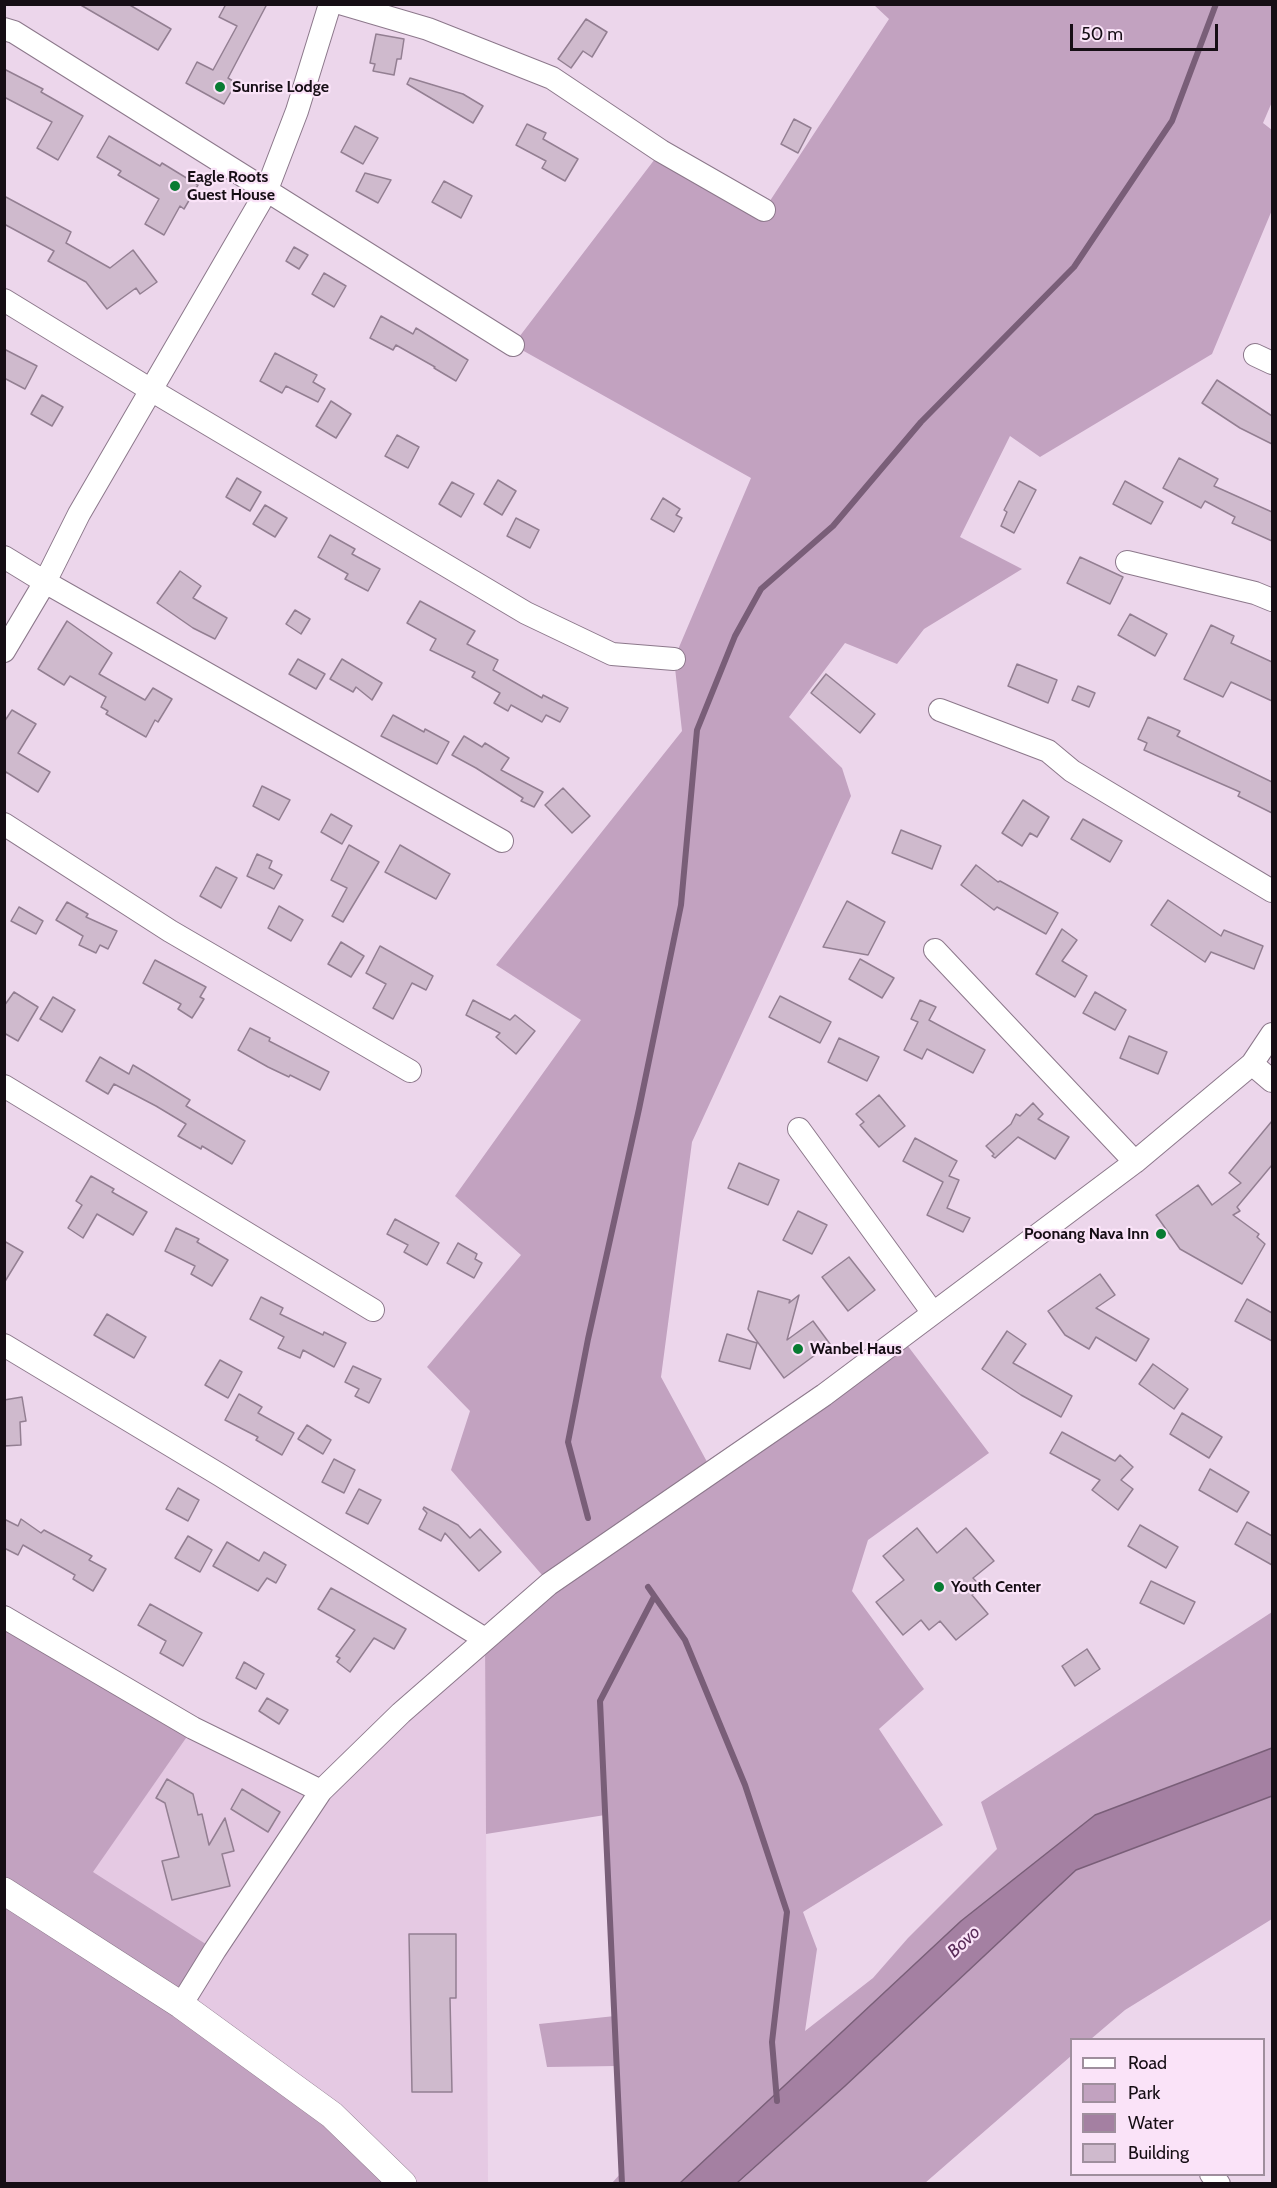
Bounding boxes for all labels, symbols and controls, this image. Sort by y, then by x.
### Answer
scale bar [1073,12,1222,50]
text: 50 m [1081,23,1123,45]
place label: Sunrise Lodge [232,77,329,97]
marker: Sunrise Lodge [213,80,227,94]
place label: Eagle Roots Guest House [187,167,275,205]
marker: Eagle Roots Guest House [168,179,182,193]
place label: Poonang Nava Inn [1024,1224,1149,1244]
marker: Poonang Nava Inn [1154,1227,1168,1241]
place label: Wanbel Haus [810,1339,902,1359]
marker: Wanbel Haus [791,1342,805,1356]
place label: Youth Center [951,1577,1041,1597]
marker: Youth Center [932,1580,946,1594]
water label: Bovo [943,1922,985,1962]
legend [1070,2038,1265,2176]
text: Road [1128,2052,1167,2074]
text: Park [1128,2082,1160,2104]
text: Water [1128,2112,1174,2134]
text: Building [1128,2142,1189,2164]

